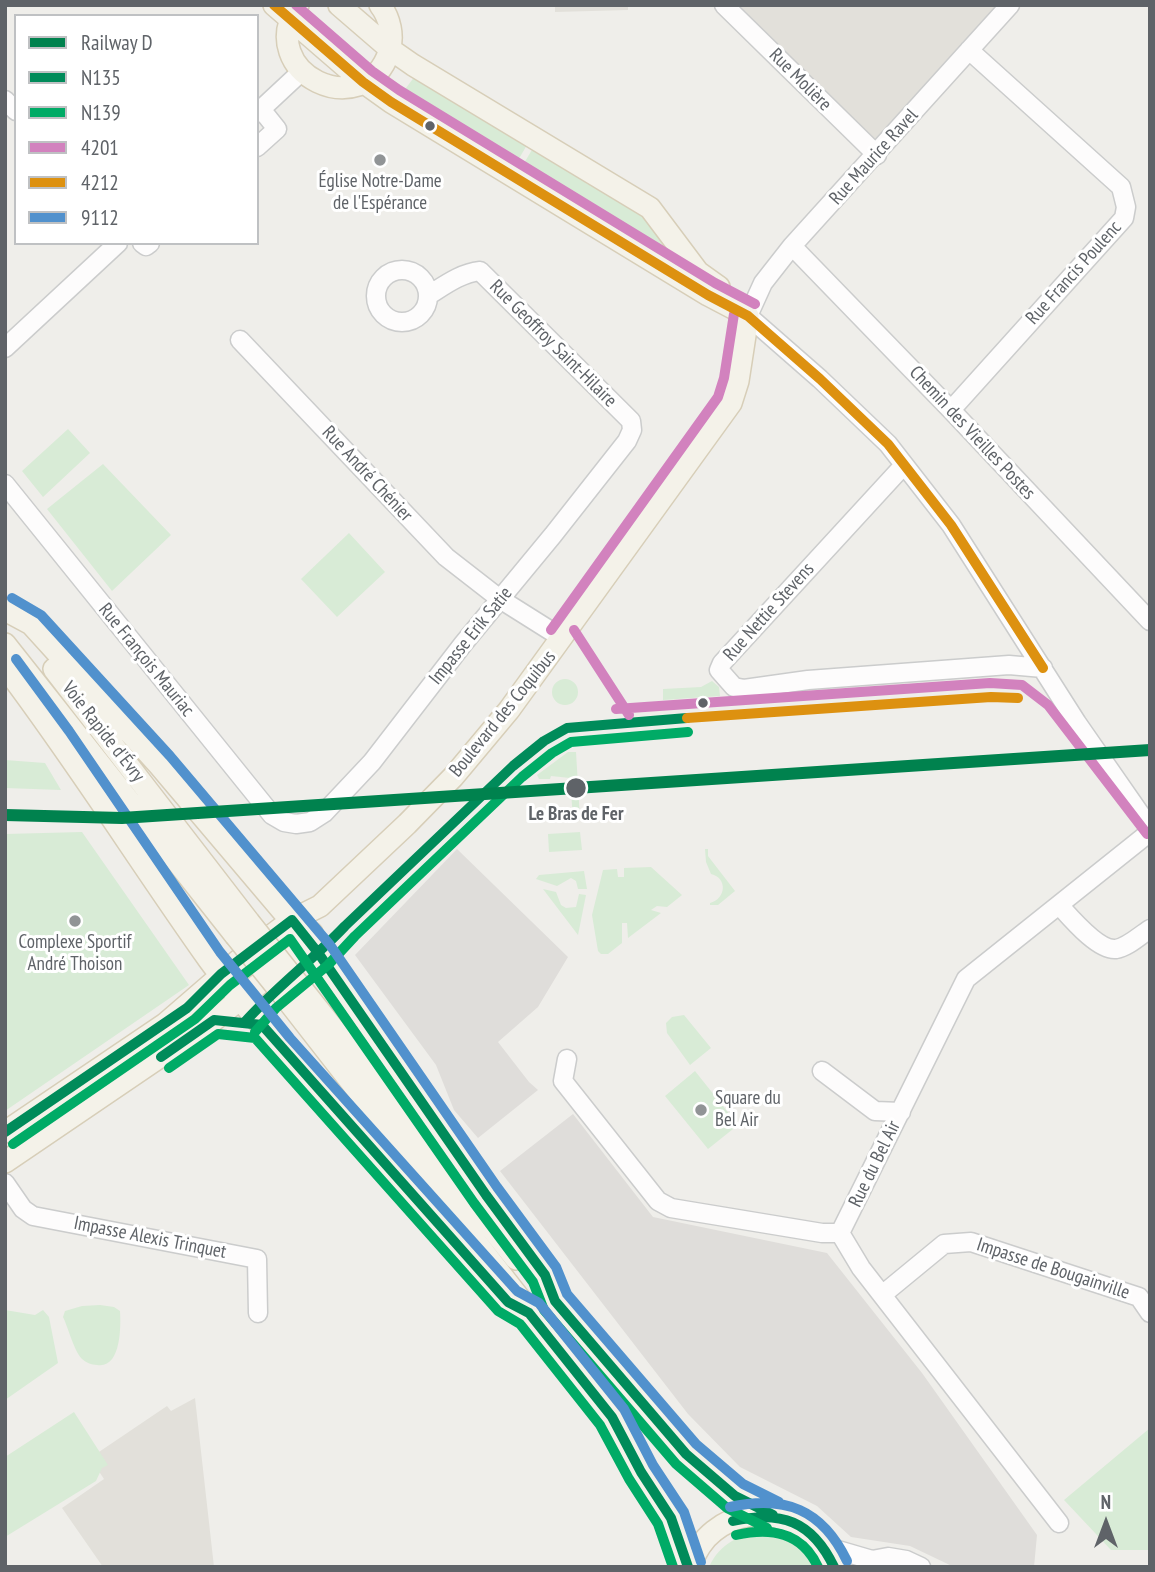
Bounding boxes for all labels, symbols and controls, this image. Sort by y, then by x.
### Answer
legend [14,14,259,245]
text: Railway D [81,29,152,56]
street label: Rue Molière [764,44,836,116]
text: N135 [81,64,121,91]
text: N139 [81,99,121,126]
street label: Rue Maurice Ravel [825,104,923,210]
unlabelled marker [423,119,437,133]
text: 4201 [81,134,119,161]
marker: Église Notre-Dame de l'Espérance [372,152,388,168]
text: 4212 [81,169,119,196]
place label: Église Notre-Dame de l'Espérance [318,171,442,215]
text: 9112 [81,204,119,231]
street label: Rue Francis Poulenc [1022,217,1126,329]
street label: Rue Geoffroy Saint-Hilaire [485,276,621,412]
street label: Chemin des Vieilles Postes [904,361,1040,505]
street label: Rue André Chénier [317,422,417,526]
street label: Rue Nettie Stevens [719,558,819,666]
street label: Impasse Erik Satie [425,583,517,689]
street label: Rue François Mauriac [93,599,199,721]
street label: Boulevard des Coquibus [445,646,561,782]
street label: Voie Rapide d'Évry [57,677,149,787]
unlabelled marker [696,696,710,710]
marker: Le Bras de Fer [564,776,588,800]
place label: Le Bras de Fer [529,804,623,826]
marker: Complexe Sportif André Thoison [67,913,83,929]
place label: Complexe Sportif André Thoison [19,932,131,976]
place label: Square du Bel Air [715,1088,781,1132]
marker: Square du Bel Air [693,1102,709,1118]
street label: Rue du Bel Air [844,1117,906,1211]
street label: Impasse Alexis Trinquet [72,1212,228,1264]
street label: Impasse de Bougainville [974,1234,1132,1304]
north arrow [1071,1488,1141,1558]
text: N [1101,1490,1111,1514]

